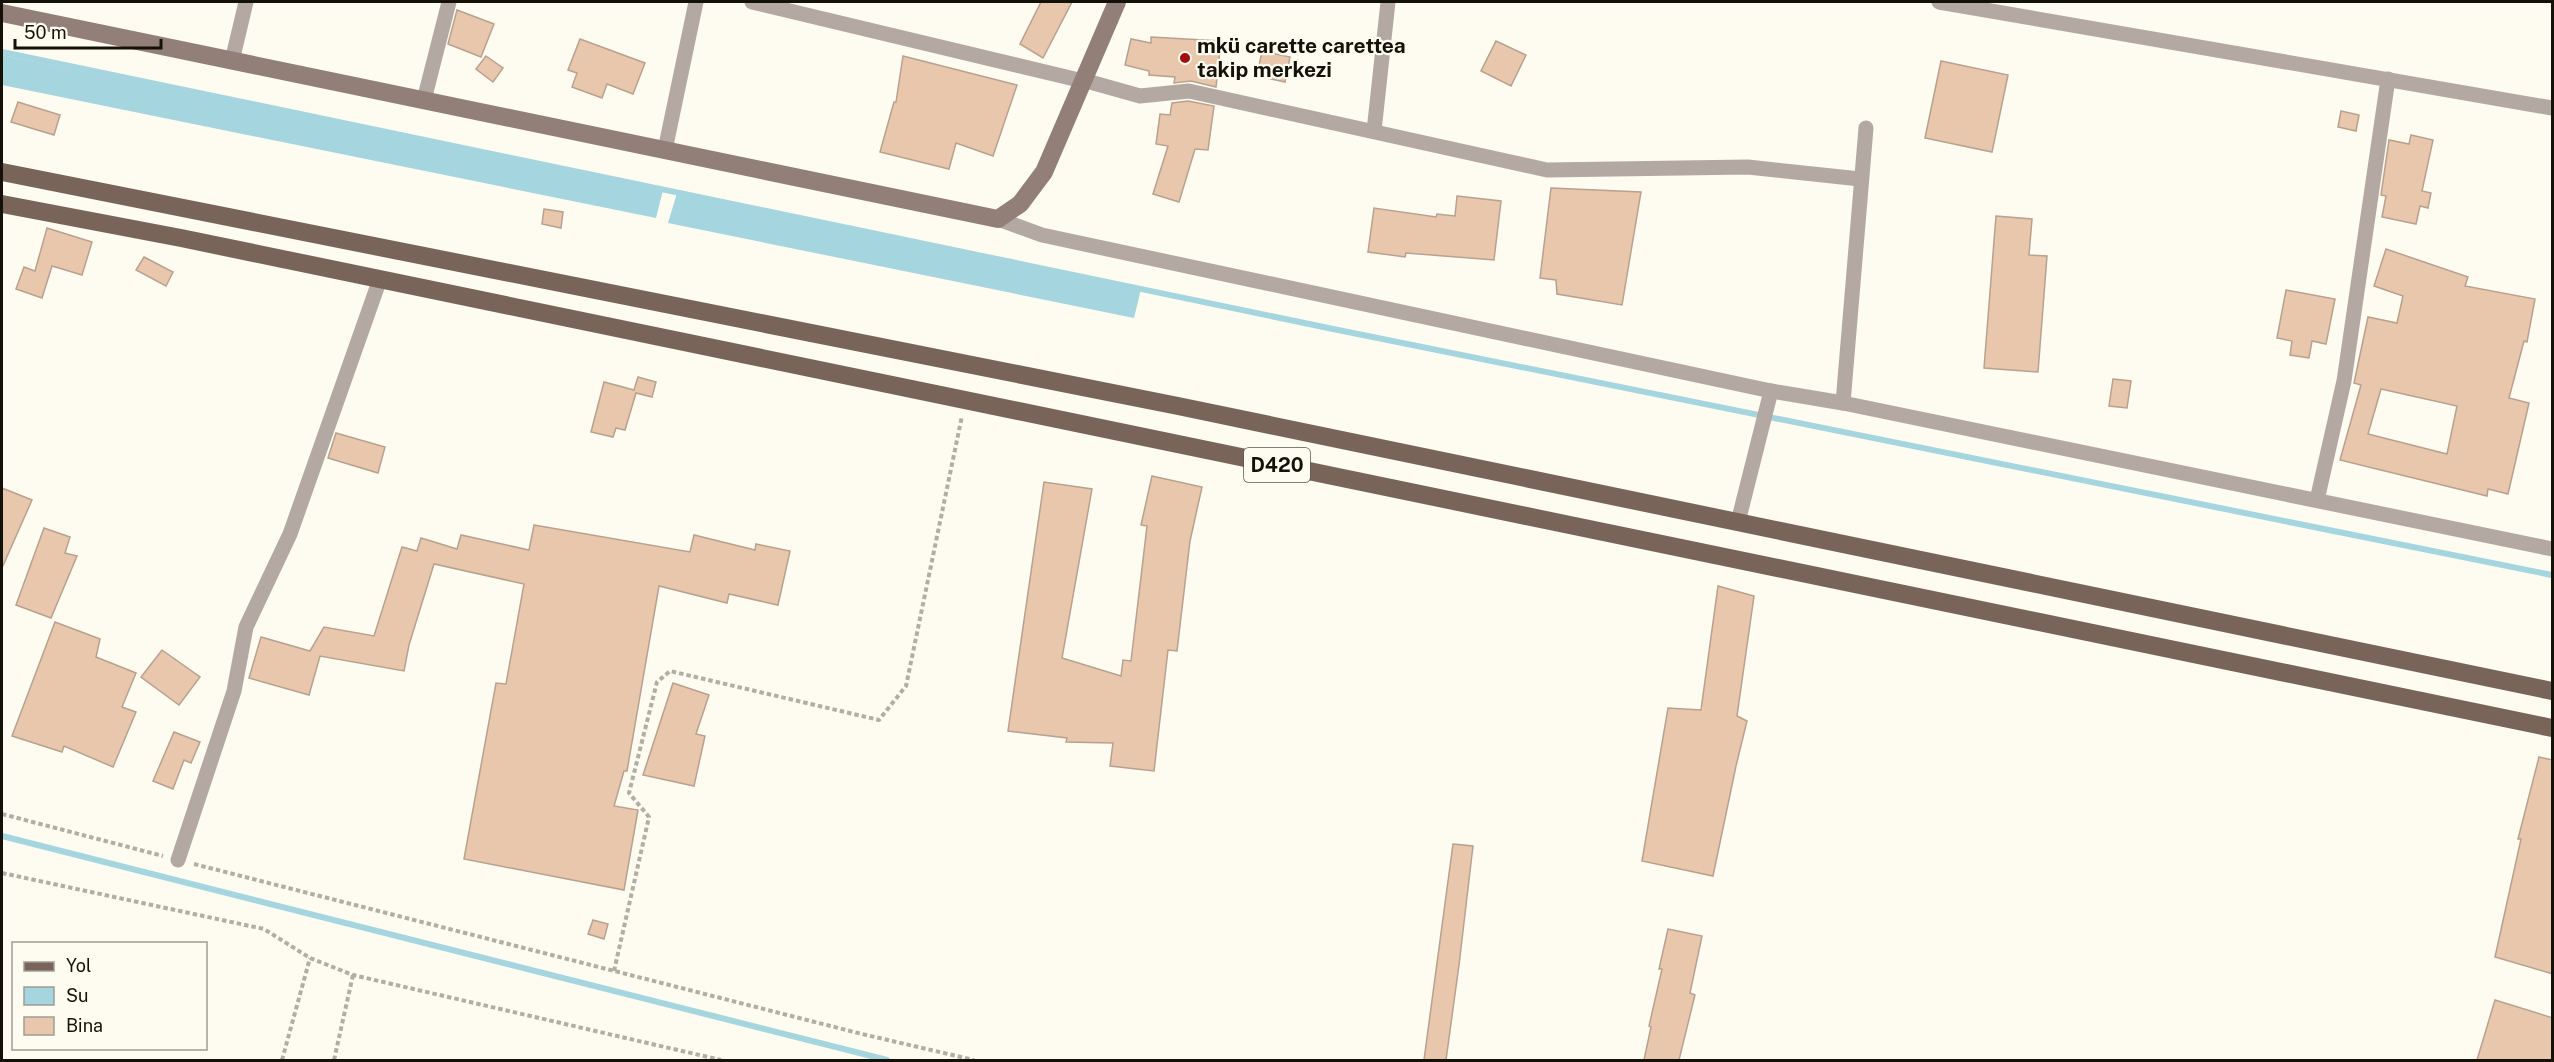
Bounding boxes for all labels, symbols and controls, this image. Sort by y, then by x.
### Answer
scale bar [15,12,160,50]
text: 50 m [24,22,67,43]
place label: mkü carette carettea takip merkezi [1197,33,1406,82]
marker: mkü carette carettea takip merkezi [1178,51,1192,65]
road number: D420 [1244,448,1310,482]
legend [12,942,207,1050]
text: Yol [66,955,91,976]
text: Su [66,985,89,1006]
text: Bina [66,1015,103,1036]

